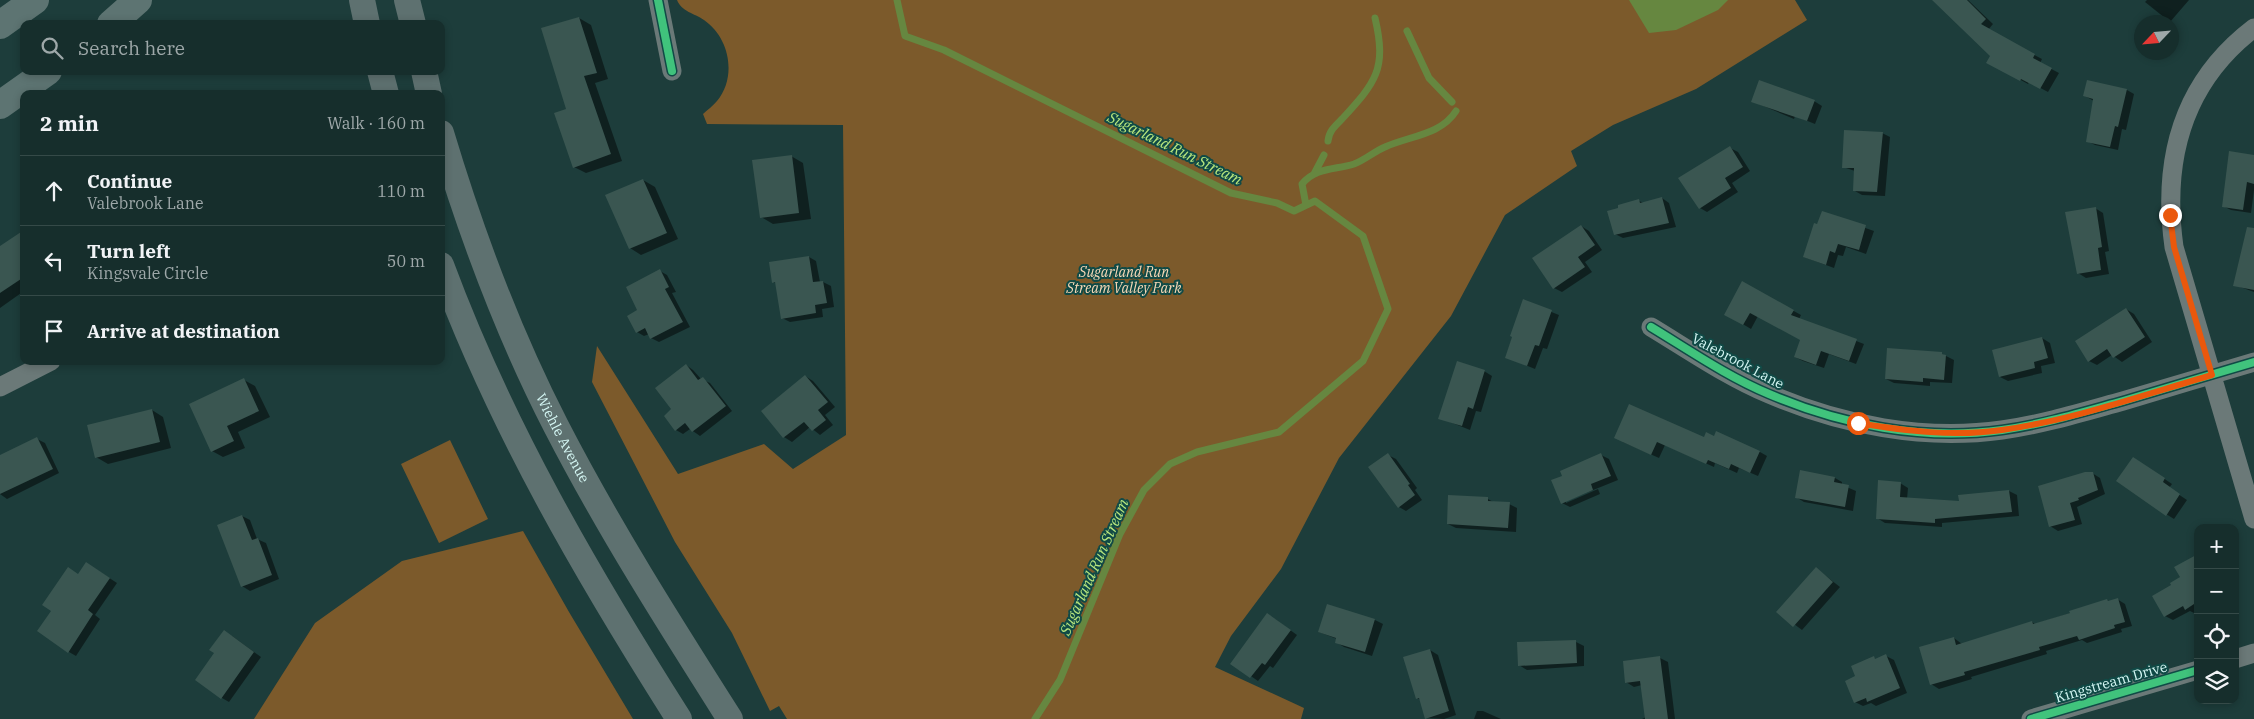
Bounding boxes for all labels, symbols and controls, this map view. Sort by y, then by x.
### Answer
north arrow [2134,15,2179,60]
search box [20,20,445,75]
icon: search [38,34,66,62]
text: Search here [78,36,185,60]
water label: Sugarland Run Stream [1104,107,1246,189]
text: 2 min [40,109,99,137]
text: Walk · 160 m [327,113,425,133]
text: Continue [87,169,172,193]
icon: ahead [40,177,68,205]
text: 110 m [377,181,425,201]
text: Valebrook Lane [87,193,204,213]
route end [2159,204,2182,227]
text: Turn left [87,239,170,263]
icon: left [40,247,68,275]
text: 50 m [387,251,425,271]
text: Kingsvale Circle [87,263,208,283]
park label: Sugarland Run Stream Valley Park [1065,263,1182,297]
icon: arrive [40,317,68,345]
text: Arrive at destination [87,319,280,343]
street label: Valebrook Lane [1689,329,1787,393]
street label: Wiehle Avenue [532,390,594,486]
route start [1847,412,1870,435]
water label: Sugarland Run Stream [1055,495,1133,639]
map controls [2194,524,2239,704]
button: + [2194,524,2239,569]
button: − [2194,569,2239,614]
button: locate [2194,614,2239,659]
street label: Kingstream Drive [2053,657,2169,707]
button: layers [2194,659,2239,704]

